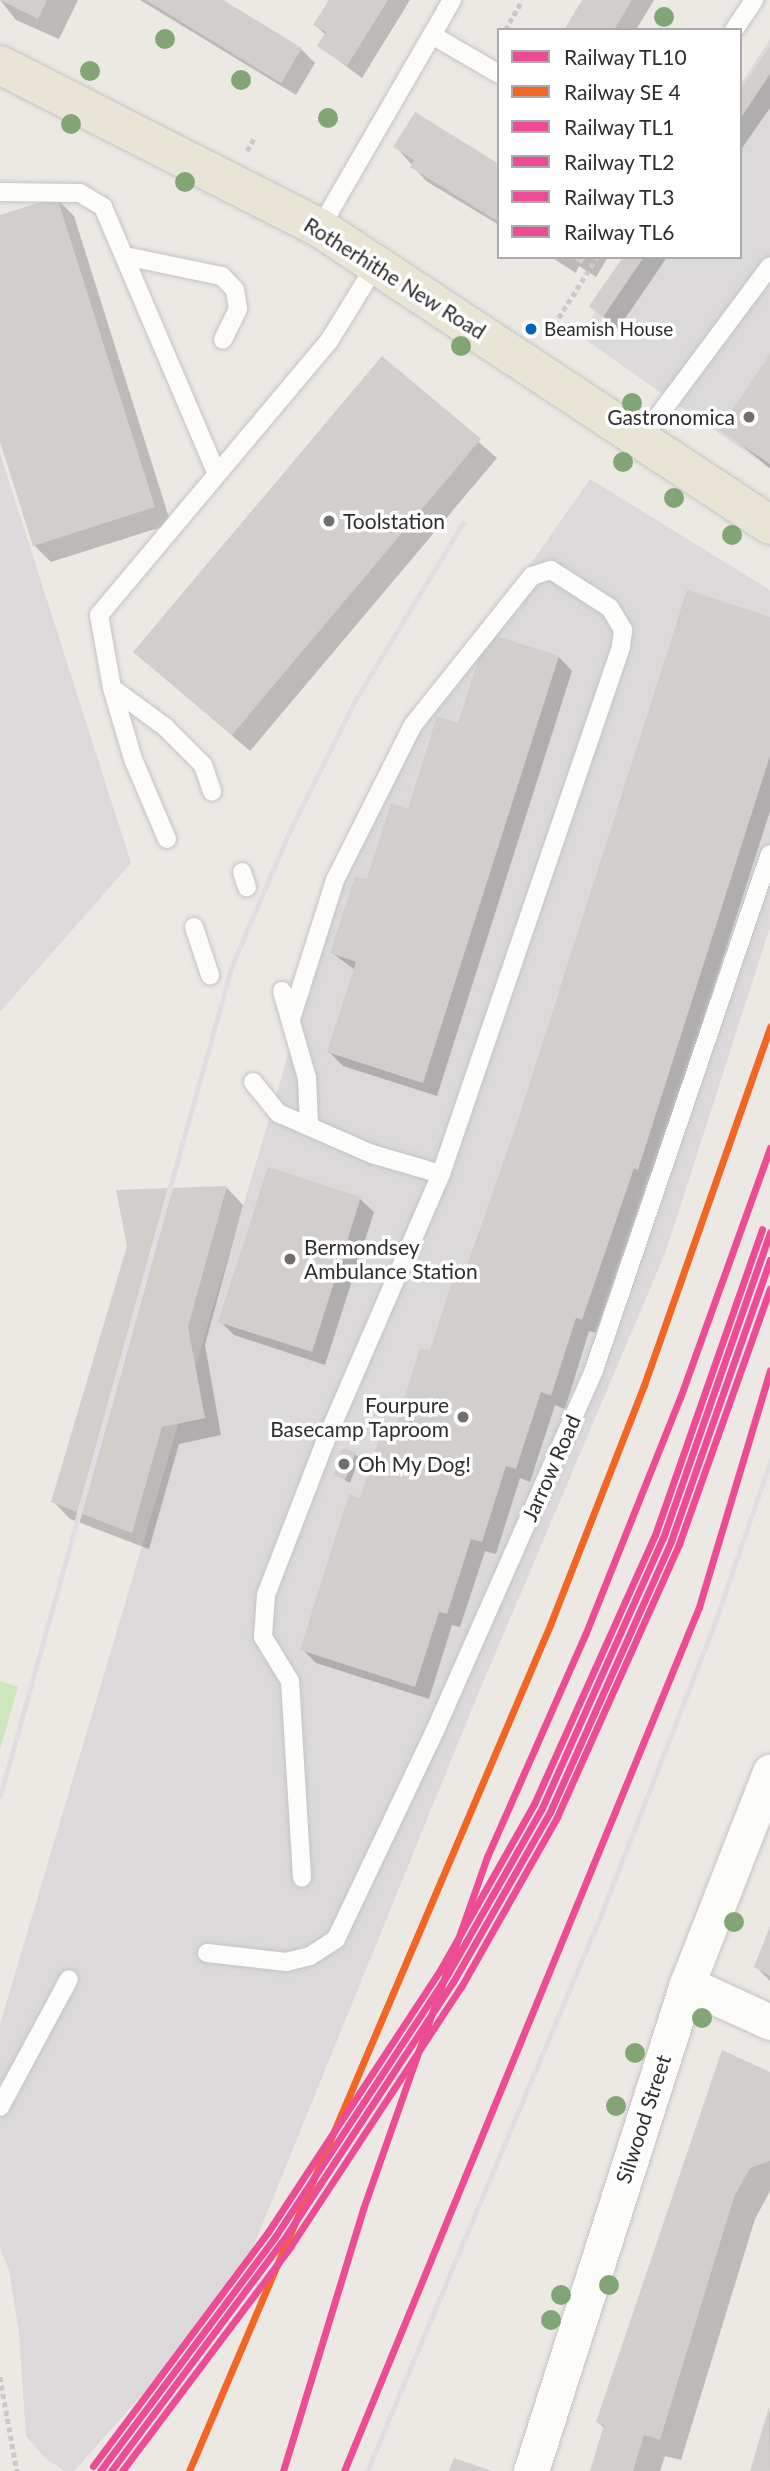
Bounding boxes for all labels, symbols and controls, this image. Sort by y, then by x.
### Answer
legend [497,28,742,259]
text: Railway TL10 [564,44,687,69]
text: Railway SE 4 [564,79,681,104]
text: Railway TL1 [564,114,674,139]
text: Railway TL2 [564,149,674,174]
text: Railway TL3 [564,184,674,209]
street label: Rotherhithe New Road [299,212,491,344]
text: Railway TL6 [564,219,674,244]
place label: Beamish House [544,318,673,340]
marker: Beamish House [524,322,538,336]
place label: Gastronomica [607,404,735,430]
marker: Gastronomica [741,409,757,425]
place label: Toolstation [343,508,445,534]
marker: Toolstation [321,513,337,529]
place label: Bermondsey Ambulance Station [304,1234,478,1284]
marker: Bermondsey Ambulance Station [282,1251,298,1267]
place label: Fourpure Basecamp Taproom [270,1392,449,1442]
marker: Fourpure Basecamp Taproom [455,1409,471,1425]
street label: Jarrow Road [516,1411,586,1525]
place label: Oh My Dog! [358,1451,471,1477]
marker: Oh My Dog! [336,1456,352,1472]
street label: Silwood Street [610,2051,676,2187]

